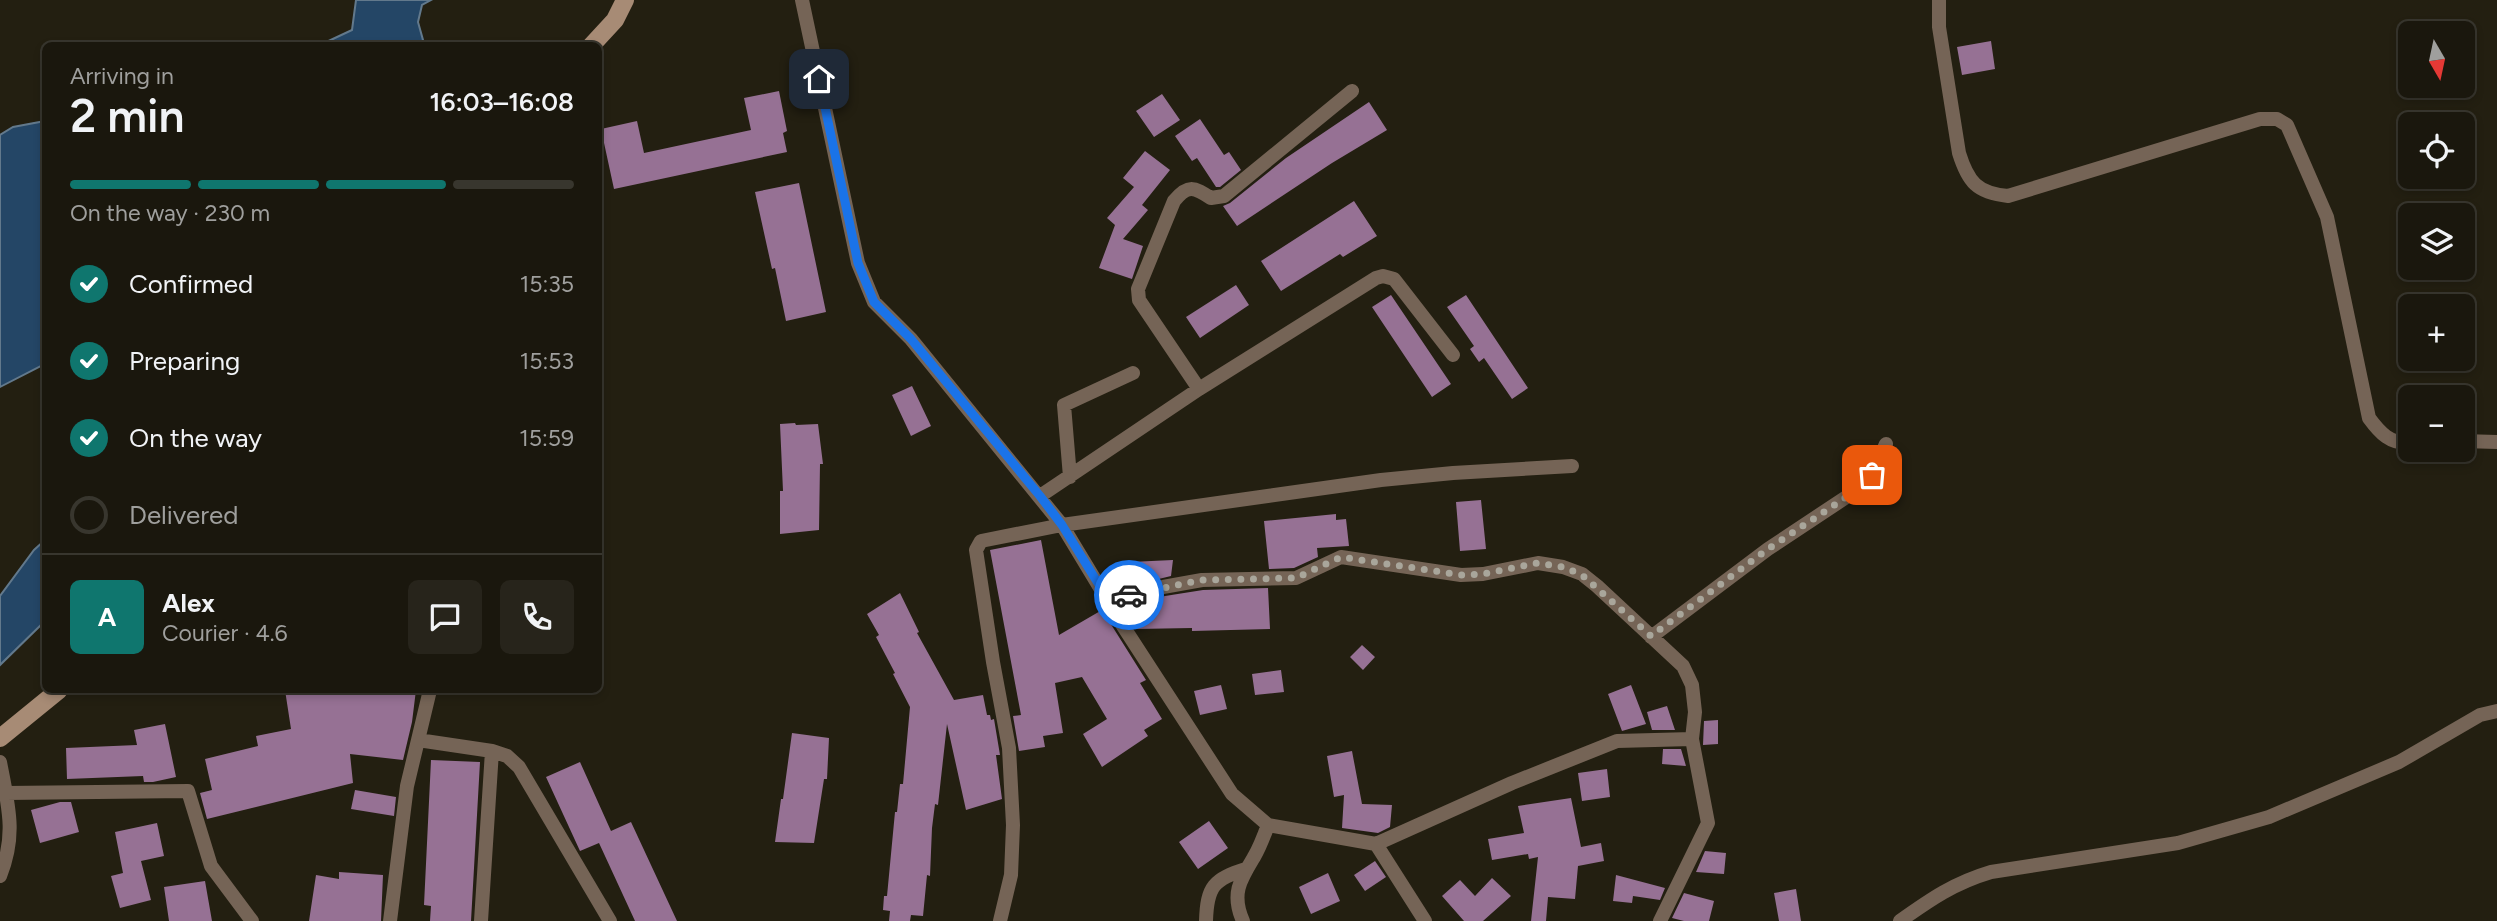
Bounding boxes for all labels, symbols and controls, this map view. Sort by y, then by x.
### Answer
north arrow [2398,21,2474,98]
map controls [2398,21,2475,462]
pin [789,49,849,109]
icon: home [800,60,838,98]
text: Arriving in [70,62,174,90]
text: 16:03–16:08 [430,86,574,118]
text: 2 min [70,88,185,144]
button: locate [2398,112,2475,189]
text: On the way · 230 m [70,199,270,227]
button: layers [2398,203,2475,280]
icon: check [70,265,108,303]
text: Confirmed [129,268,253,300]
text: 15:35 [520,270,574,298]
button: + [2398,294,2475,371]
icon: check [70,342,108,380]
text: Preparing [129,345,240,377]
text: 15:53 [520,347,574,375]
button: − [2398,385,2475,462]
icon: check [70,419,108,457]
text: On the way [129,422,262,454]
text: 15:59 [519,424,574,452]
pin [1842,445,1902,505]
icon: bag [1853,456,1891,494]
text: Delivered [129,499,238,531]
courier [1094,560,1164,630]
icon: car [1110,576,1148,614]
button: chat [408,580,482,654]
button: phone [500,580,574,654]
text: Alex [162,587,215,619]
text: A [98,601,116,633]
text: Courier · 4.6 [162,619,288,647]

